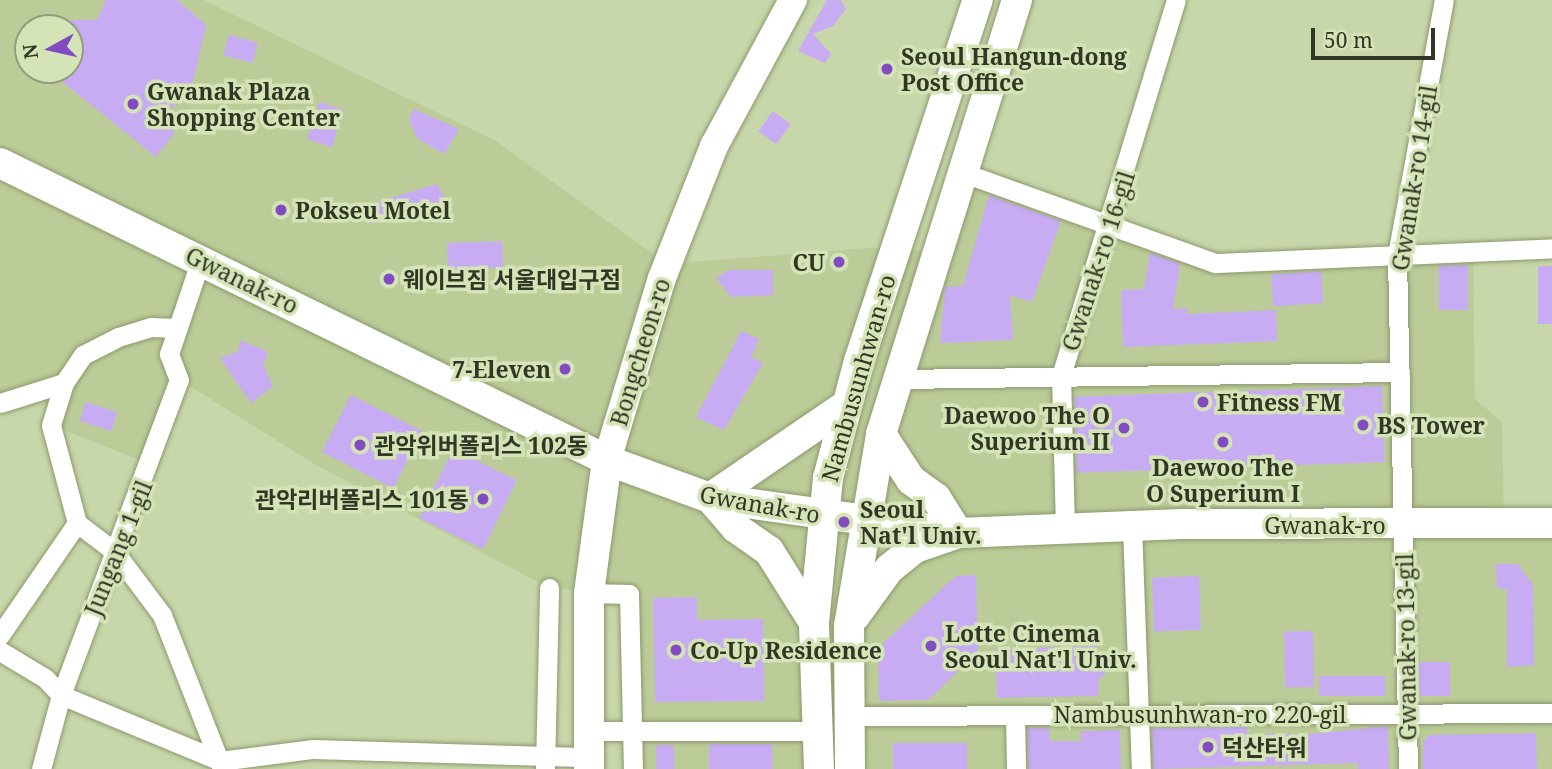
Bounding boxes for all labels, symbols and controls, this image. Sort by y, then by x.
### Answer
north arrow [14,14,84,84]
scale bar [1314,14,1438,58]
text: 50 m [1324,26,1373,54]
text: N [16,42,44,61]
place label: Seoul Hangun-dong Post Office [901,42,1127,96]
marker: Seoul Hangun-dong Post Office [879,61,895,77]
place label: Gwanak Plaza Shopping Center [147,77,340,131]
street label: Gwanak-ro 14-gil [1386,83,1442,273]
marker: Gwanak Plaza Shopping Center [125,96,141,112]
street label: Gwanak-ro 16-gil [1056,168,1140,354]
place label: Pokseu Motel [295,196,451,224]
marker: Pokseu Motel [273,202,289,218]
street label: Gwanak-ro [181,241,303,319]
place label: CU [792,248,825,276]
marker: CU [831,254,847,270]
place label: 웨이브짐 서울대입구점 [403,265,621,293]
marker: 웨이브짐 서울대입구점 [381,271,397,287]
street label: Nambusunhwan-ro [815,271,901,485]
street label: Bongcheon-ro [604,275,676,429]
place label: 7-Eleven [452,355,551,383]
marker: 7-Eleven [557,361,573,377]
place label: Fitness FM [1217,388,1341,416]
marker: Fitness FM [1195,394,1211,410]
place label: Daewoo The O Superium II [944,401,1110,455]
place label: BS Tower [1377,411,1485,439]
marker: BS Tower [1355,417,1371,433]
marker: Daewoo The O Superium II [1116,420,1132,436]
place label: 관악위버폴리스 102동 [374,431,588,459]
marker: Daewoo The O Superium I [1215,434,1231,450]
marker: 관악위버폴리스 102동 [352,437,368,453]
place label: Daewoo The O Superium I [1146,453,1300,507]
street label: Jungang 1-gil [78,477,158,619]
street label: Gwanak-ro [698,480,822,528]
place label: 관악리버폴리스 101동 [255,485,469,513]
marker: 관악리버폴리스 101동 [475,491,491,507]
place label: Seoul Nat'l Univ. [860,495,982,549]
street label: Gwanak-ro [1264,511,1386,539]
marker: Seoul Nat'l Univ. [834,512,854,532]
street label: Gwanak-ro 13-gil [1391,553,1421,741]
place label: Lotte Cinema Seoul Nat'l Univ. [945,619,1137,673]
place label: Co-Up Residence [690,636,882,664]
marker: Lotte Cinema Seoul Nat'l Univ. [923,638,939,654]
marker: Co-Up Residence [668,642,684,658]
street label: Nambusunhwan-ro 220-gil [1054,700,1346,728]
place label: 덕산타워 [1222,733,1307,761]
marker: 덕산타워 [1200,739,1216,755]

